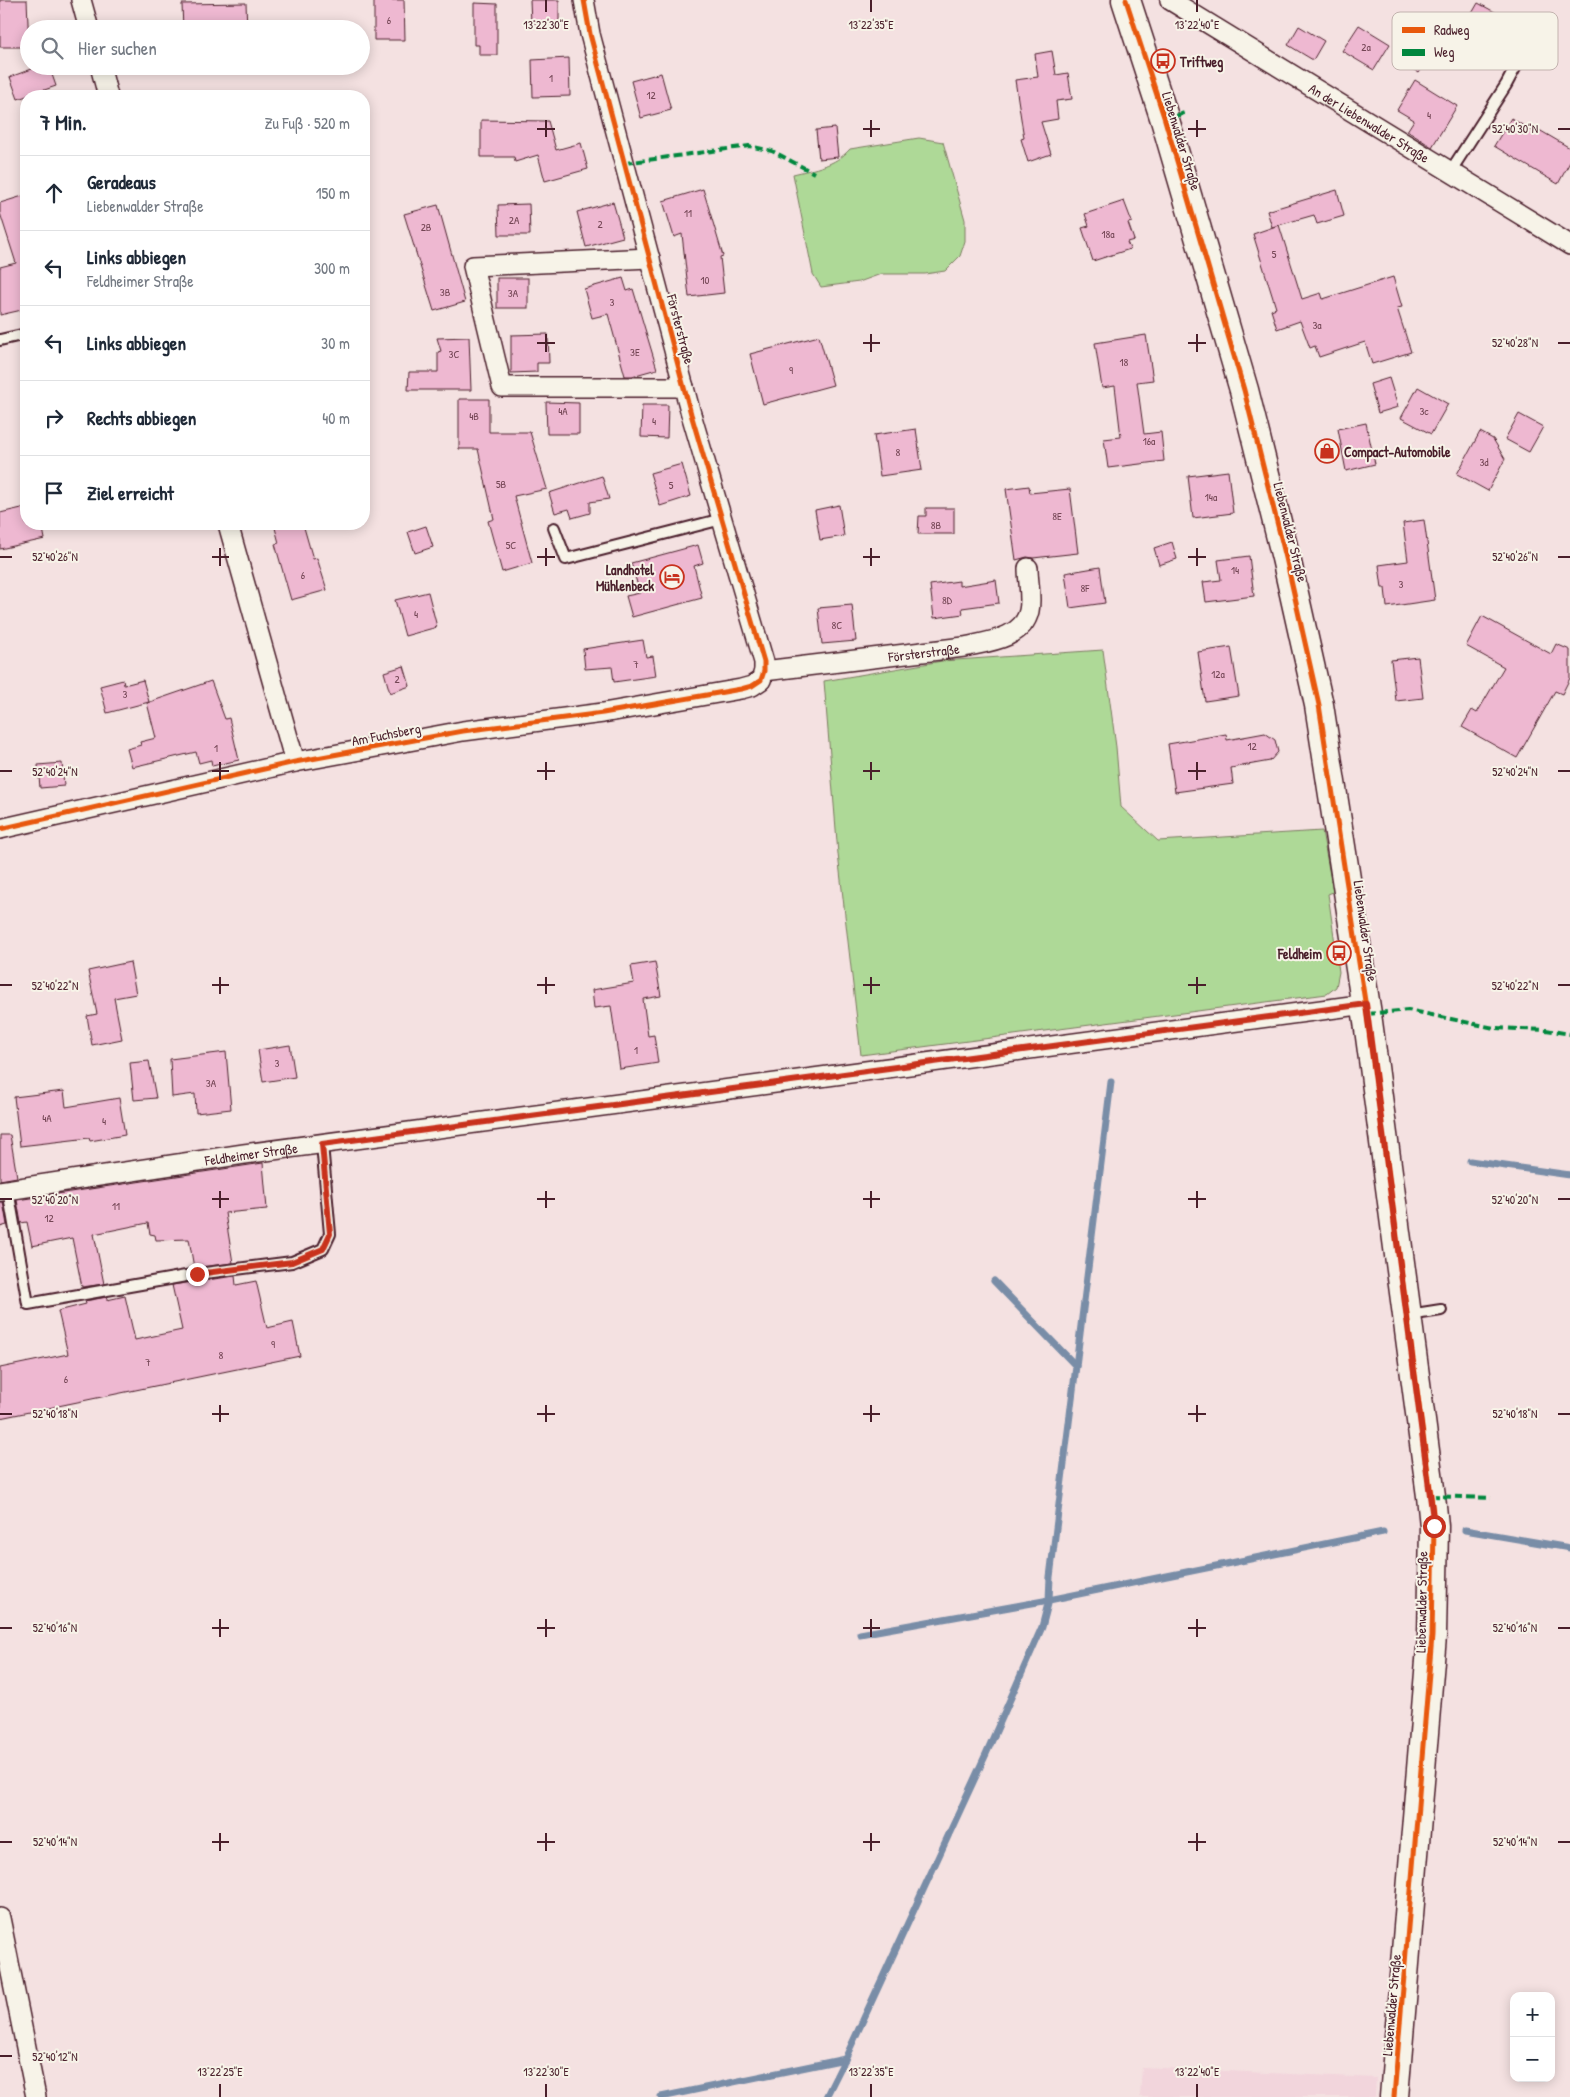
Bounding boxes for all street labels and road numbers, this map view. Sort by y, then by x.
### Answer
street label: An der Liebenwalder Straße [1306,78,1434,167]
street label: Liebenwalder Straße [1157,89,1206,193]
street label: Försterstraße [661,291,700,367]
street label: Liebenwalder Straße [1268,480,1313,584]
street label: Försterstraße [886,638,961,666]
street label: Am Fuchsberg [350,718,422,751]
street label: Liebenwalder Straße [1349,879,1383,983]
street label: Feldheimer Straße [202,1137,299,1169]
street label: Liebenwalder Straße [1411,1550,1432,1653]
street label: Liebenwalder Straße [1377,1953,1406,2057]

